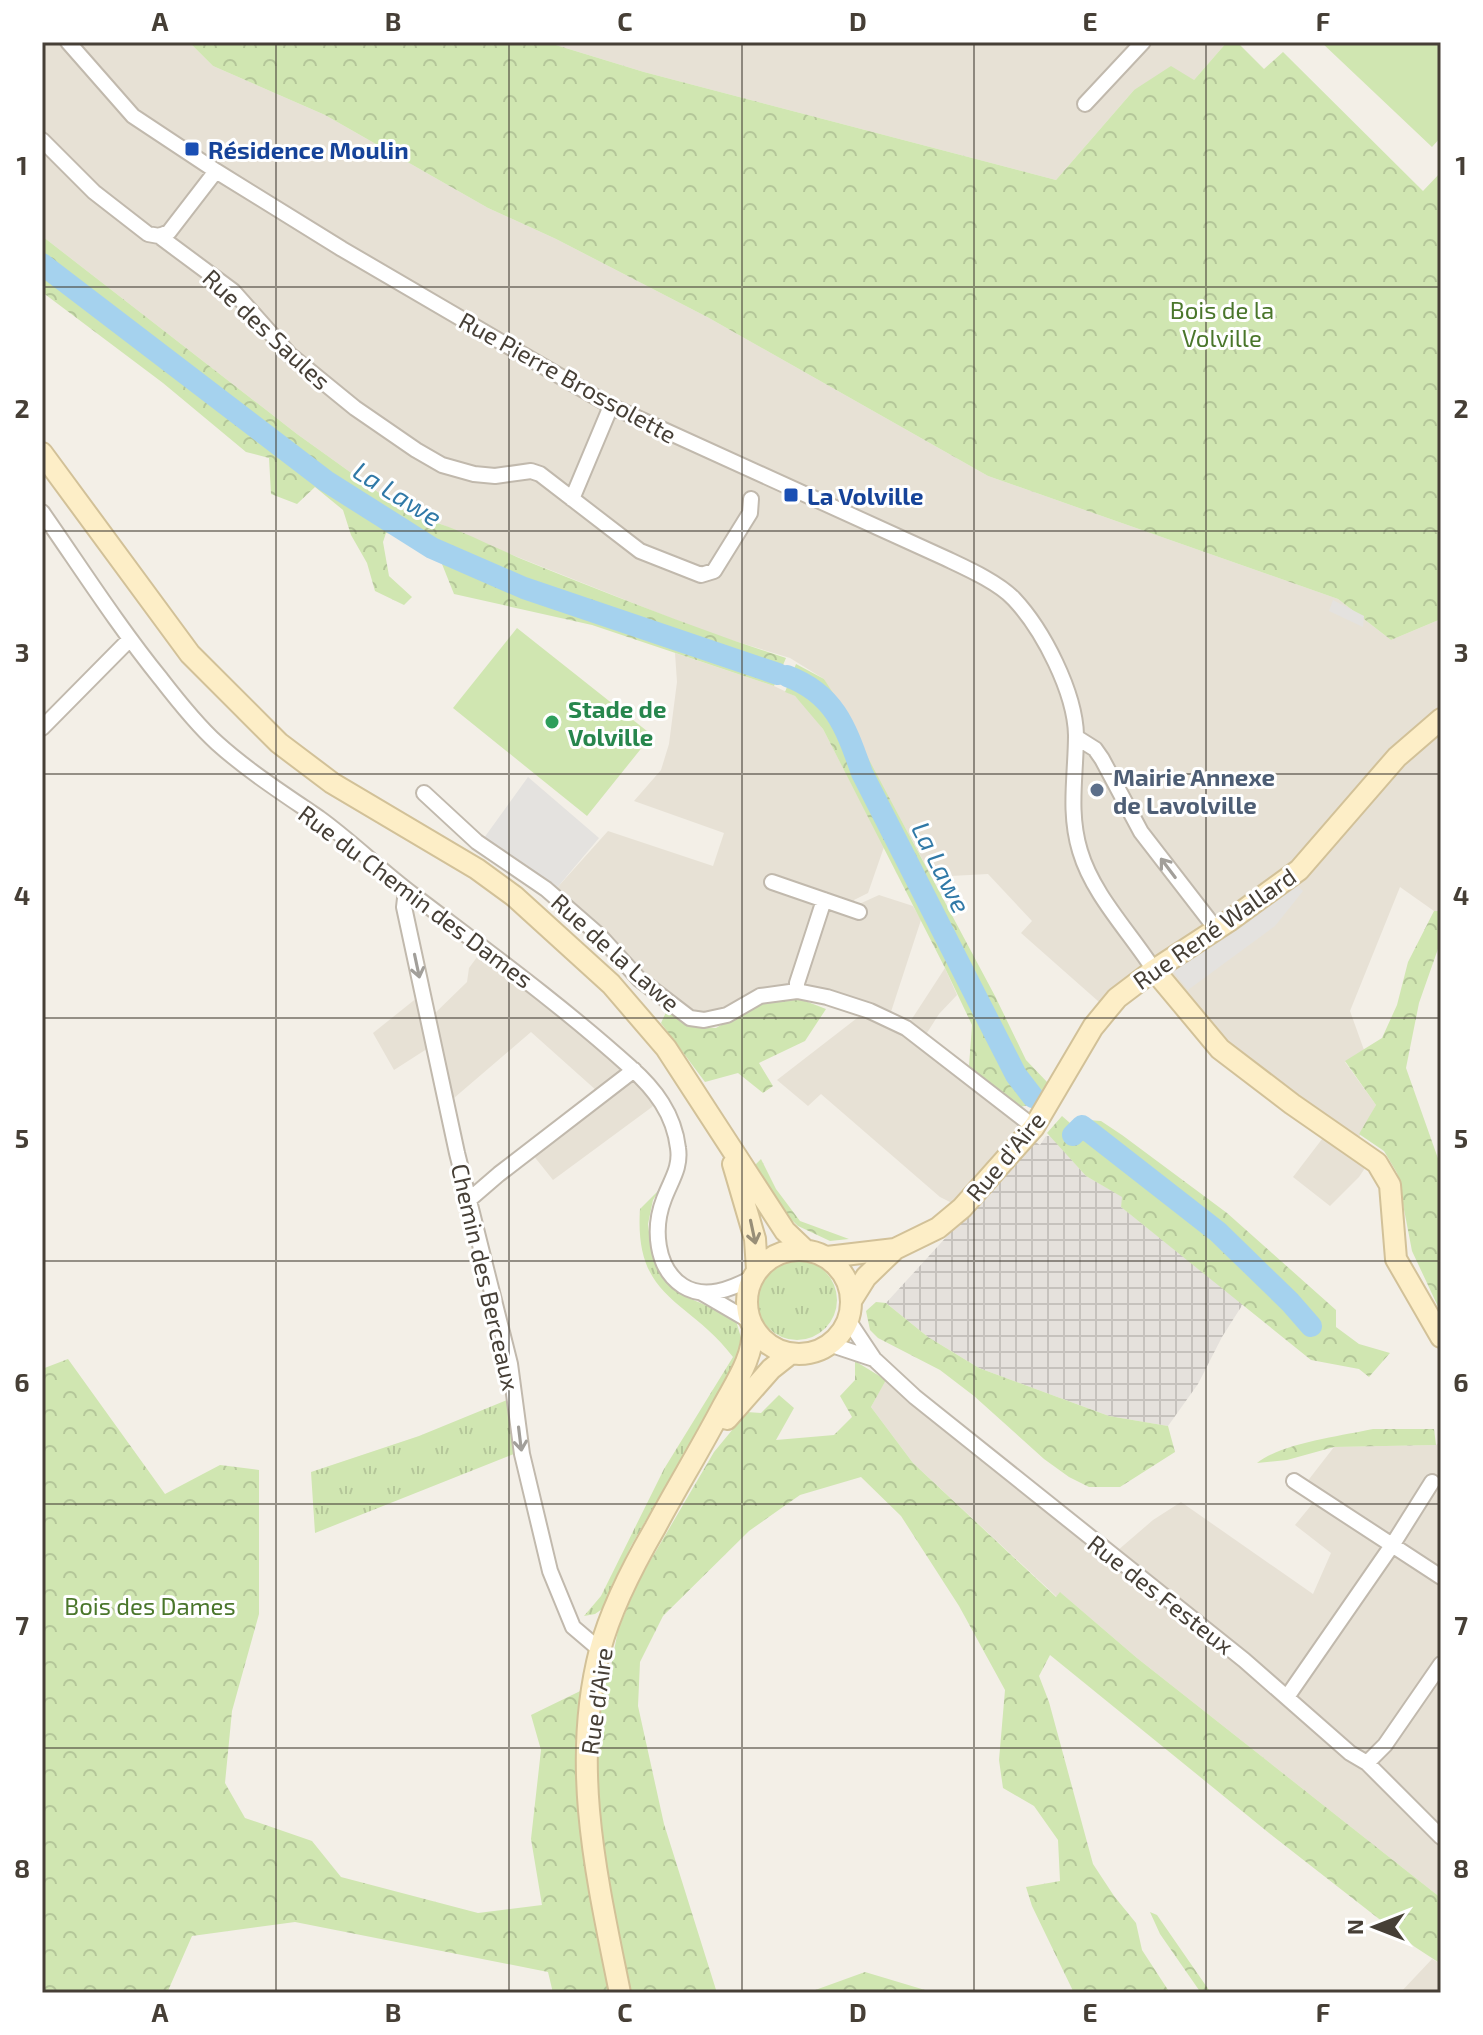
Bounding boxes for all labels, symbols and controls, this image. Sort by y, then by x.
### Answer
text: A [152,5,169,36]
text: B [385,5,401,36]
text: C [617,5,633,36]
text: D [849,5,867,36]
text: E [1082,5,1098,36]
text: F [1316,5,1330,36]
place label: Résidence Moulin [208,135,409,164]
marker: Résidence Moulin [183,140,201,158]
text: 1 [16,149,28,180]
text: 1 [1455,149,1467,180]
street label: Rue des Saules [197,263,337,395]
park label: Bois de la Volville [1170,295,1274,352]
street label: Rue Pierre Brossolette [454,305,682,449]
text: 2 [14,392,30,423]
text: 2 [1453,392,1469,423]
water label: La Lawe [348,454,448,532]
place label: La Volville [807,481,924,510]
marker: La Volville [782,486,800,504]
text: 3 [15,636,29,667]
text: 3 [1454,636,1468,667]
place label: Stade de Volville [568,694,666,751]
marker: Stade de Volville [543,713,561,731]
place label: Mairie Annexe de Lavolville [1113,762,1275,819]
marker: Mairie Annexe de Lavolville [1088,781,1106,799]
street label: Rue du Chemin des Dames [293,798,539,994]
water label: La Lawe [906,816,978,918]
one-way arrow [1159,858,1176,879]
street label: Rue René Wallard [1127,861,1301,995]
text: 4 [14,879,30,910]
text: 4 [1453,879,1469,910]
street label: Rue de la Lawe [546,887,686,1017]
one-way arrow [411,953,426,978]
street label: Rue d'Aire [959,1105,1051,1207]
text: 5 [15,1122,29,1153]
text: 5 [1454,1122,1468,1153]
street label: Chemin des Berceaux [446,1161,526,1394]
one-way arrow [746,1218,761,1244]
text: 6 [14,1366,30,1397]
text: 6 [1453,1366,1469,1397]
one-way arrow [513,1425,528,1451]
street label: Rue des Festeux [1082,1528,1240,1660]
park label: Bois des Dames [64,1591,236,1620]
text: 7 [15,1609,29,1640]
text: 7 [1454,1609,1468,1640]
street label: Rue d'Aire [574,1646,618,1756]
text: 8 [14,1852,30,1883]
text: 8 [1453,1852,1469,1883]
north arrow [1335,1887,1415,1967]
text: N [1341,1919,1367,1935]
text: A [152,1996,169,2027]
text: B [385,1996,401,2027]
text: C [617,1996,633,2027]
text: D [849,1996,867,2027]
text: E [1082,1996,1098,2027]
text: F [1316,1996,1330,2027]

